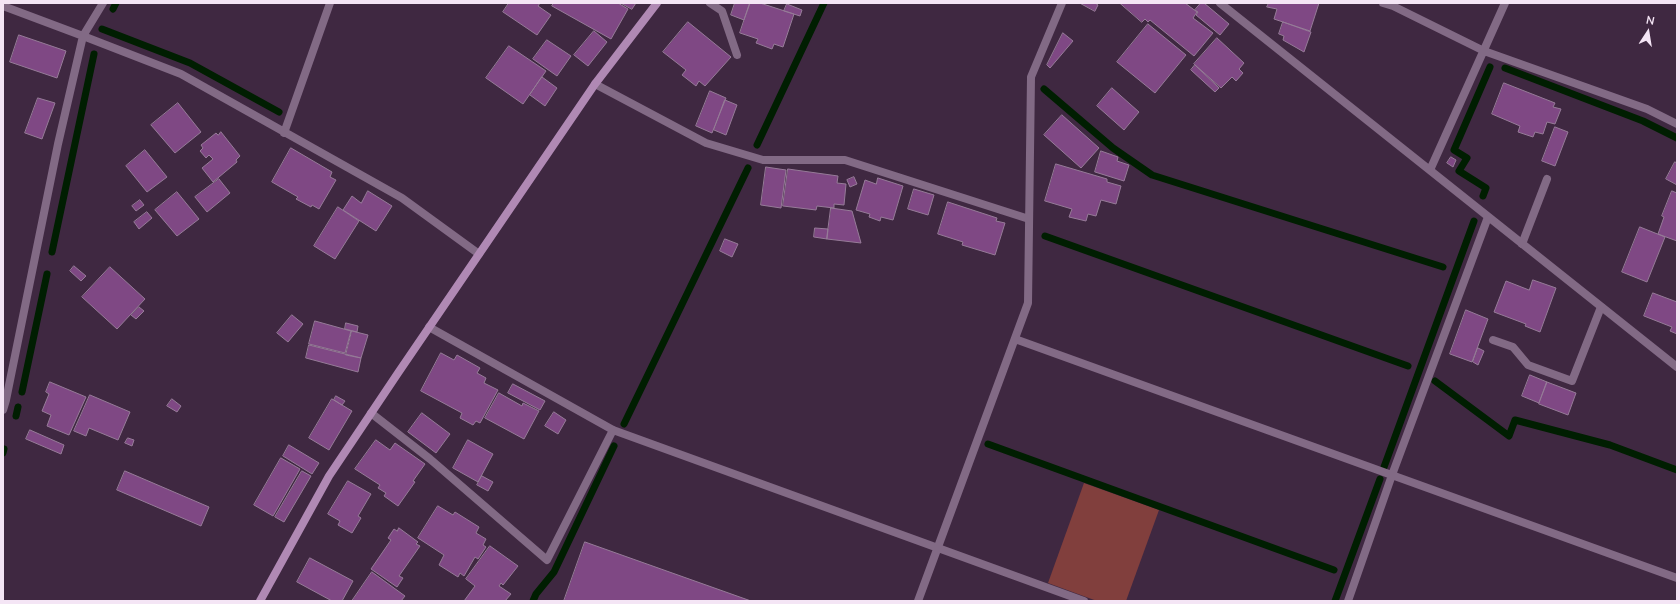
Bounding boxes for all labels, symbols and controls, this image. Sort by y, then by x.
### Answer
north arrow [1628,12,1668,52]
text: N [1645,13,1656,28]

